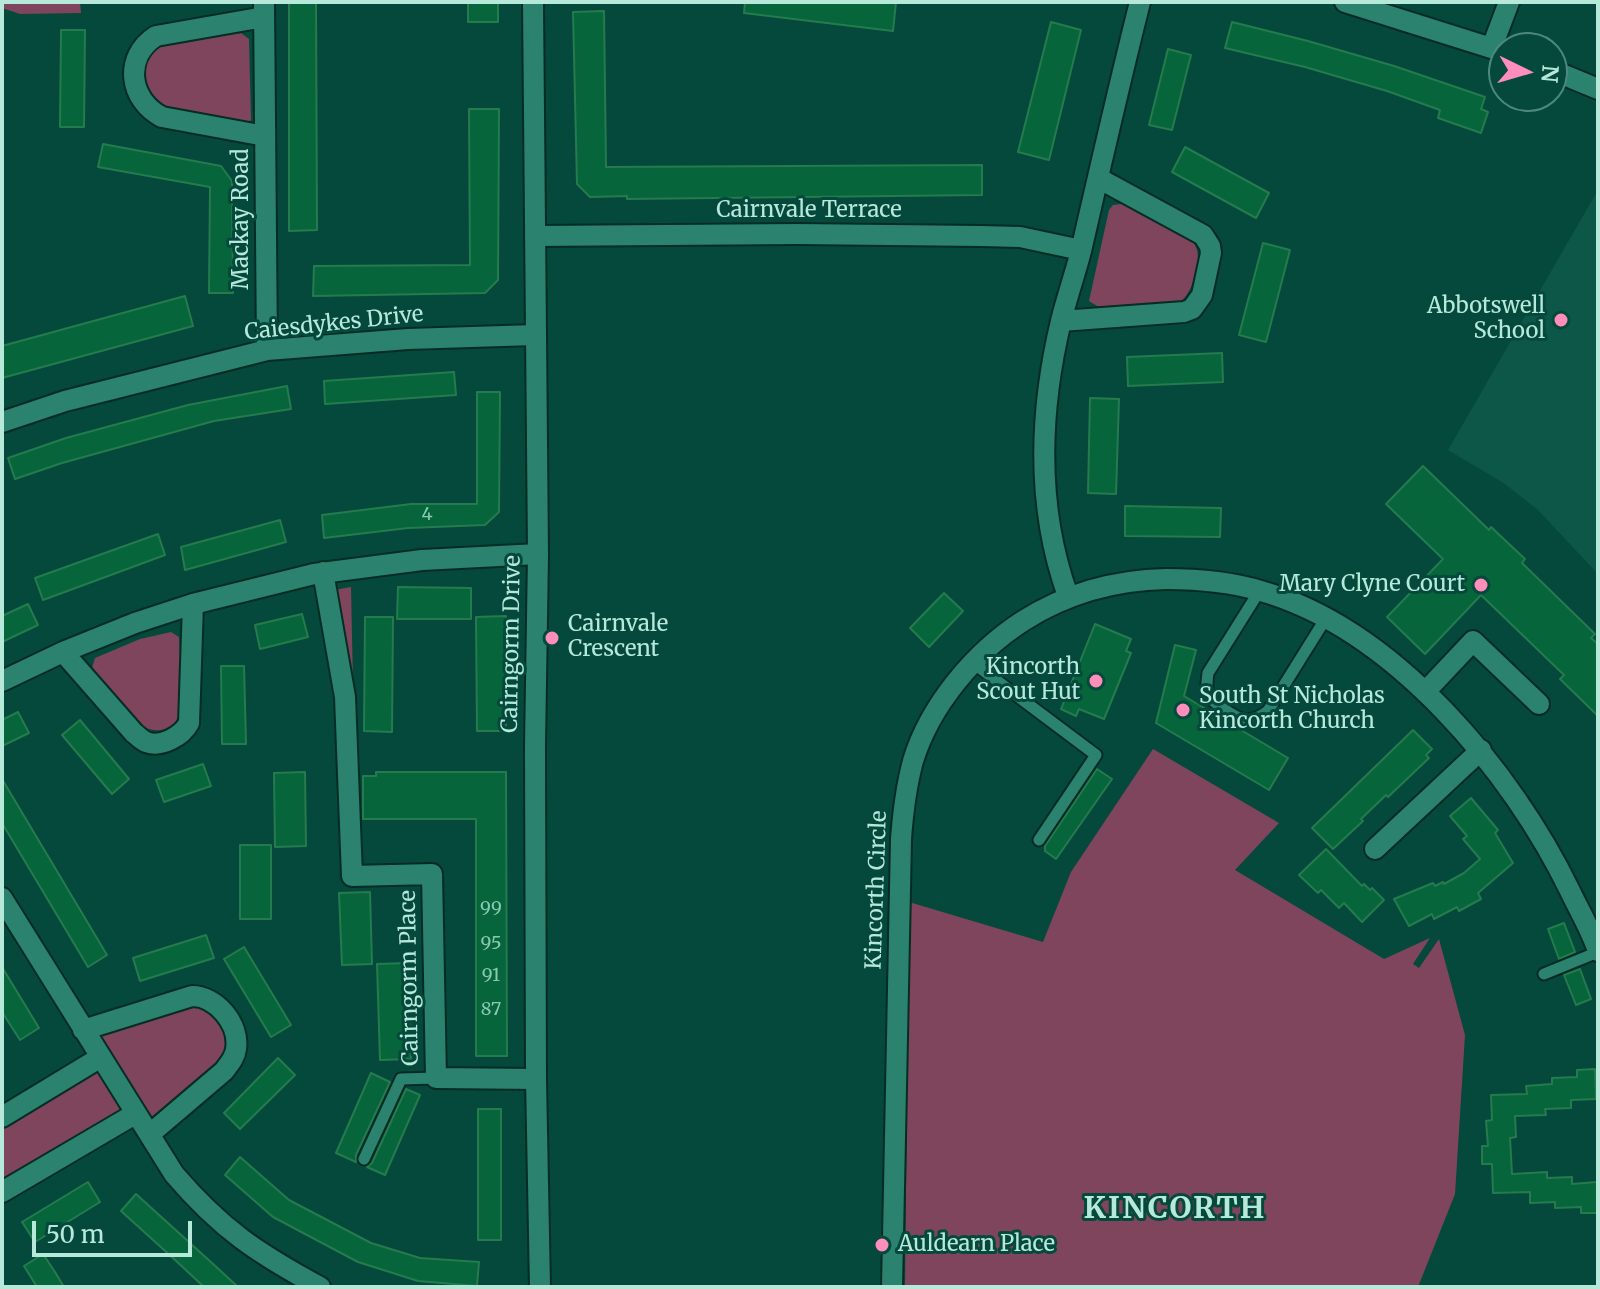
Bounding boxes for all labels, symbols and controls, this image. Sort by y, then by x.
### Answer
north arrow [1488,32,1568,112]
text: N [1535,64,1565,84]
street label: Mackay Road [229,148,255,290]
street label: Cairnvale Terrace [716,198,902,224]
place label: Abbotswell School [1427,294,1545,346]
street label: Caiesdykes Drive [243,301,425,347]
marker: Abbotswell School [1552,311,1570,329]
house number: 4 [421,504,433,526]
street label: Cairngorm Drive [497,555,527,733]
place label: Mary Clyne Court [1279,572,1465,598]
marker: Mary Clyne Court [1472,576,1490,594]
place label: Cairnvale Crescent [568,612,668,664]
marker: Cairnvale Crescent [543,629,561,647]
place label: Kincorth Scout Hut [976,655,1080,706]
marker: Kincorth Scout Hut [1087,672,1105,690]
place label: South St Nicholas Kincorth Church [1199,684,1385,736]
marker: South St Nicholas Kincorth Church [1174,701,1192,719]
street label: Kincorth Circle [861,810,893,970]
street label: Cairngorm Place [395,890,425,1066]
house number: 99 [480,898,502,920]
house number: 95 [481,933,501,955]
house number: 91 [482,965,500,987]
house number: 87 [481,999,501,1021]
district label: KINCORTH [1083,1192,1267,1228]
scale bar [36,1205,196,1255]
text: 50 m [46,1219,105,1250]
place label: Auldearn Place [898,1232,1055,1258]
marker: Auldearn Place [873,1236,891,1254]

